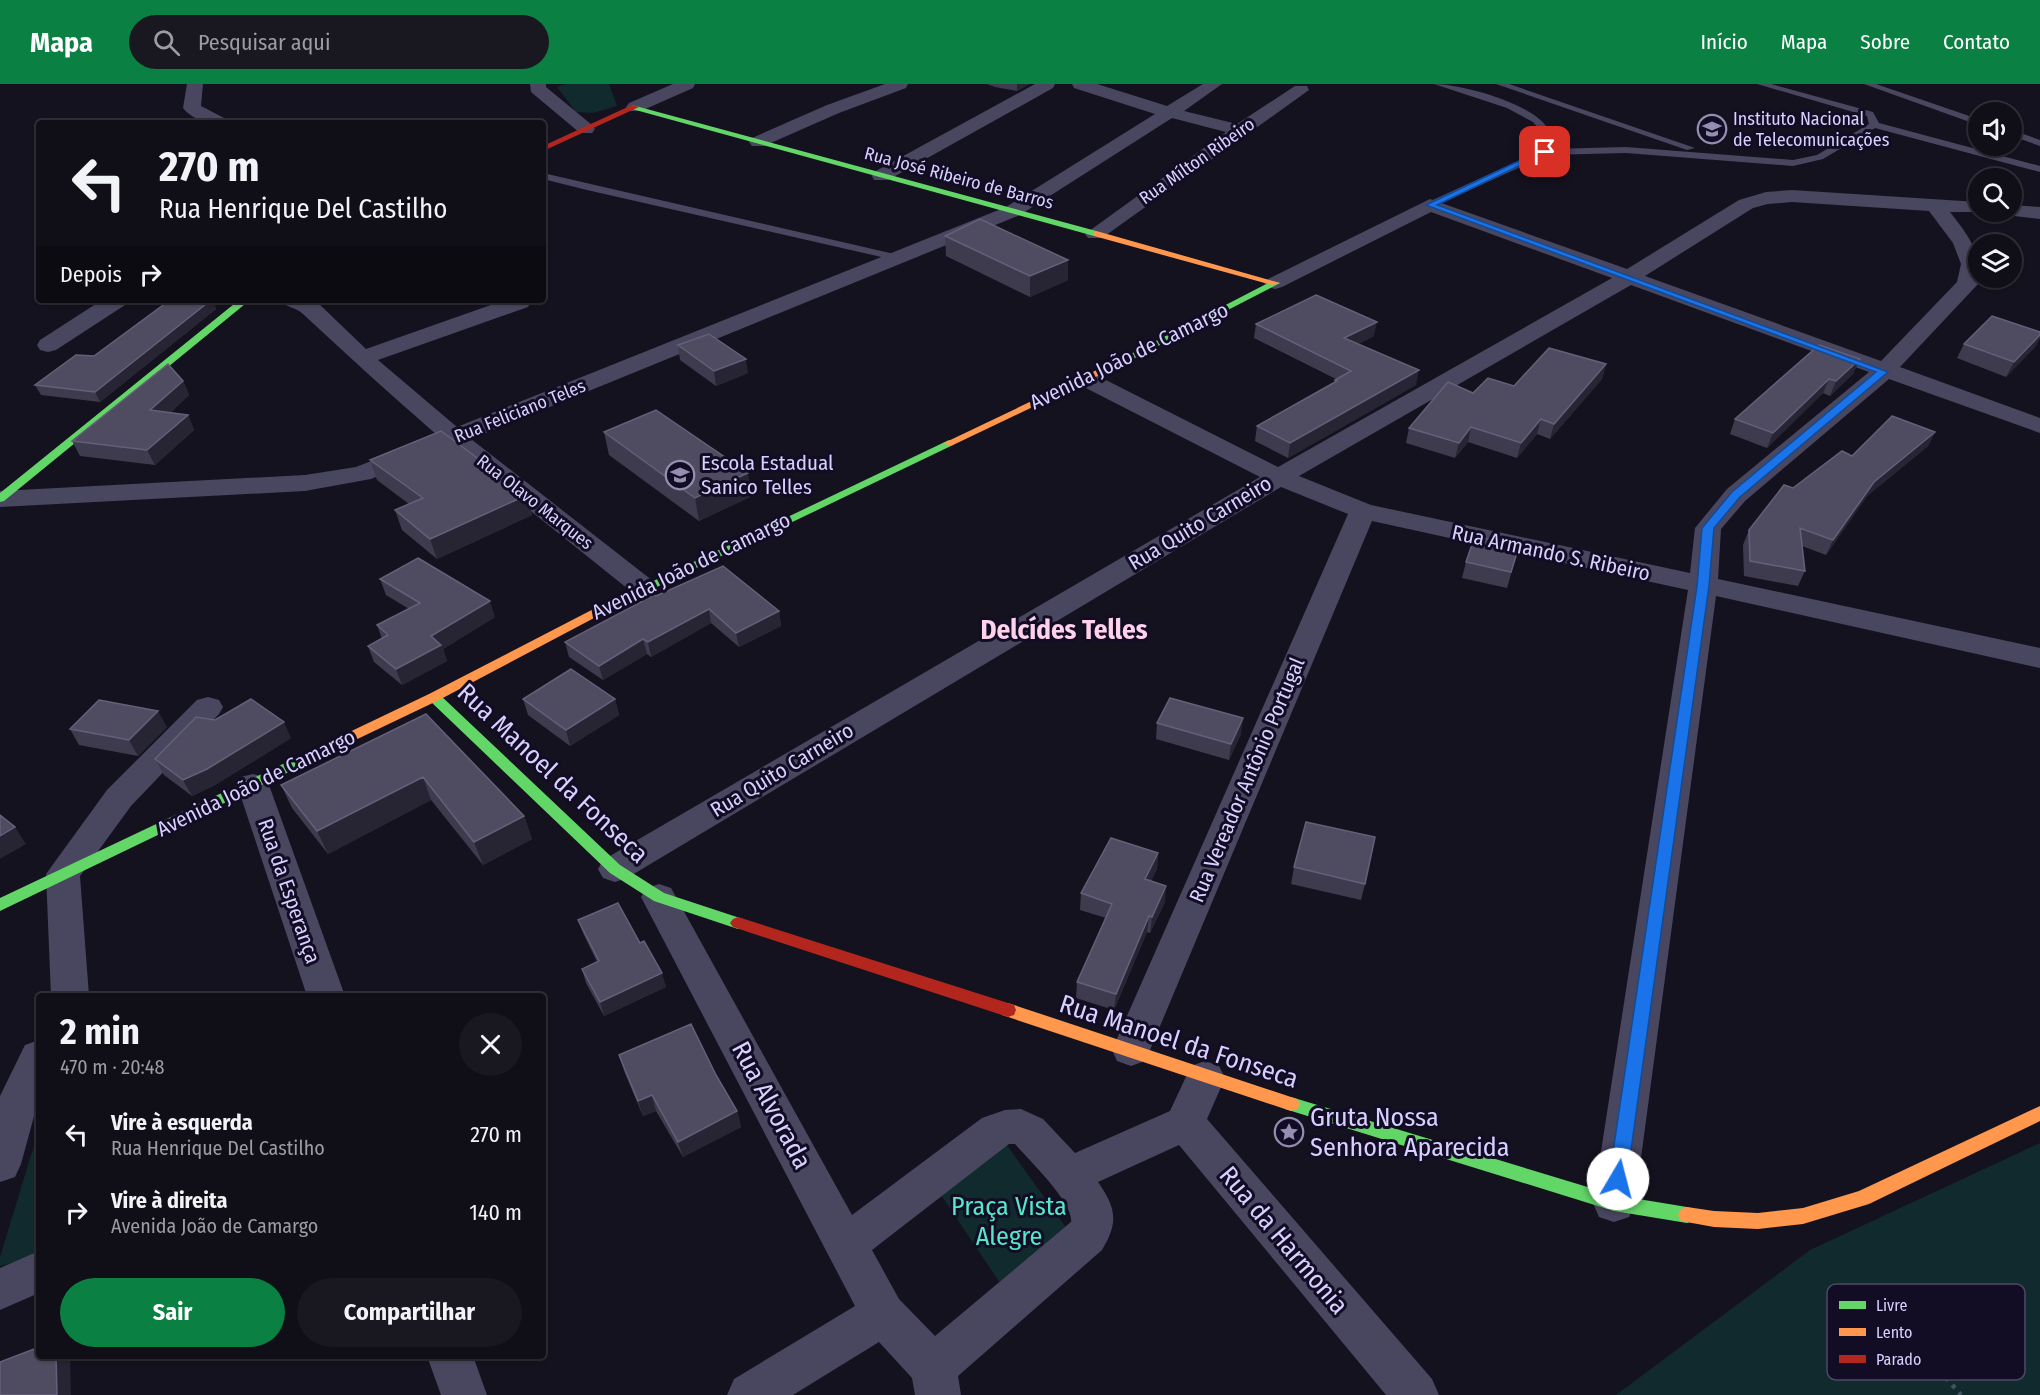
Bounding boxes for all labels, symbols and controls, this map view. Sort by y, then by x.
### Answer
search box [129,15,549,69]
text: Mapa [30,26,93,59]
icon: search [150,26,183,59]
text: Pesquisar aqui [198,29,330,56]
text: Início [1701,29,1748,55]
text: Mapa [1781,29,1827,55]
text: Sobre [1860,29,1910,55]
text: Contato [1943,29,2010,55]
map controls [1968,102,2022,288]
button: sound [1968,102,2022,156]
place label: Instituto Nacional de Telecomunicações [1733,108,1890,151]
street label: Rua Mílton Ribeiro [1135,113,1259,209]
school or university icon: Instituto Nacional de Telecomunicações [1696,113,1728,145]
pin [1519,126,1570,177]
icon: arrive [1528,135,1561,168]
text: 270 m [159,142,259,192]
street label: Rua José Ribeiro de Barros [862,142,1056,214]
icon: left [60,144,138,222]
button: search [1968,168,2022,222]
text: Rua Henrique Del Castilho [159,193,448,225]
button: layers [1968,234,2022,288]
icon: right [134,258,167,291]
text: Depois [60,261,122,288]
street label: Avenida João de Camargo [1025,297,1233,415]
street label: Rua Feliciano Teles [451,375,589,447]
street label: Rua Olavo Marques [472,450,598,554]
place label: Escola Estadual Sanico Telles [701,450,834,500]
school or university icon: Escola Estadual Sanico Telles [664,459,696,491]
street label: Rua Quito Carneiro [1124,470,1276,576]
street label: Avenida João de Camargo [587,507,795,625]
street label: Rua Armando S. Ribeiro [1450,519,1652,587]
district label: Delcídes Telles [980,614,1148,646]
street label: Rua Vereador Antônio Portugal [1184,653,1311,906]
street label: Rua Manoel da Fonseca [451,677,654,870]
street label: Rua Quito Carneiro [706,717,858,823]
street label: Avenida João de Camargo [152,724,360,842]
street label: Rua da Esperança [252,815,326,967]
street label: Rua Manoel da Fonseca [1056,988,1302,1095]
text: 2 min [60,1010,140,1054]
button: close [459,1013,522,1076]
street label: Rua Alvorada [725,1036,818,1174]
text: 470 m · 20:48 [60,1055,164,1079]
place label: Gruta Nossa Senhora Aparecida [1310,1102,1510,1163]
text: Vire à esquerda [111,1109,253,1136]
place icon: Gruta Nossa Senhora Aparecida [1273,1116,1305,1148]
icon: left [60,1118,93,1151]
text: 270 m [470,1121,522,1148]
text: Rua Henrique Del Castilho [111,1136,325,1160]
position arrow [1586,1147,1650,1211]
street label: Rua da Harmonia [1213,1160,1355,1321]
text: Vire à direita [111,1187,227,1214]
park label: Praça Vista Alegre [951,1191,1067,1252]
icon: right [60,1196,93,1229]
text: 140 m [469,1199,522,1226]
text: Avenida João de Camargo [111,1214,318,1238]
button: Sair [60,1278,285,1347]
button: Compartilhar [297,1278,522,1347]
legend [1827,1284,2025,1380]
text: Livre [1876,1296,1907,1315]
text: Lento [1876,1323,1912,1342]
text: Parado [1876,1350,1921,1369]

